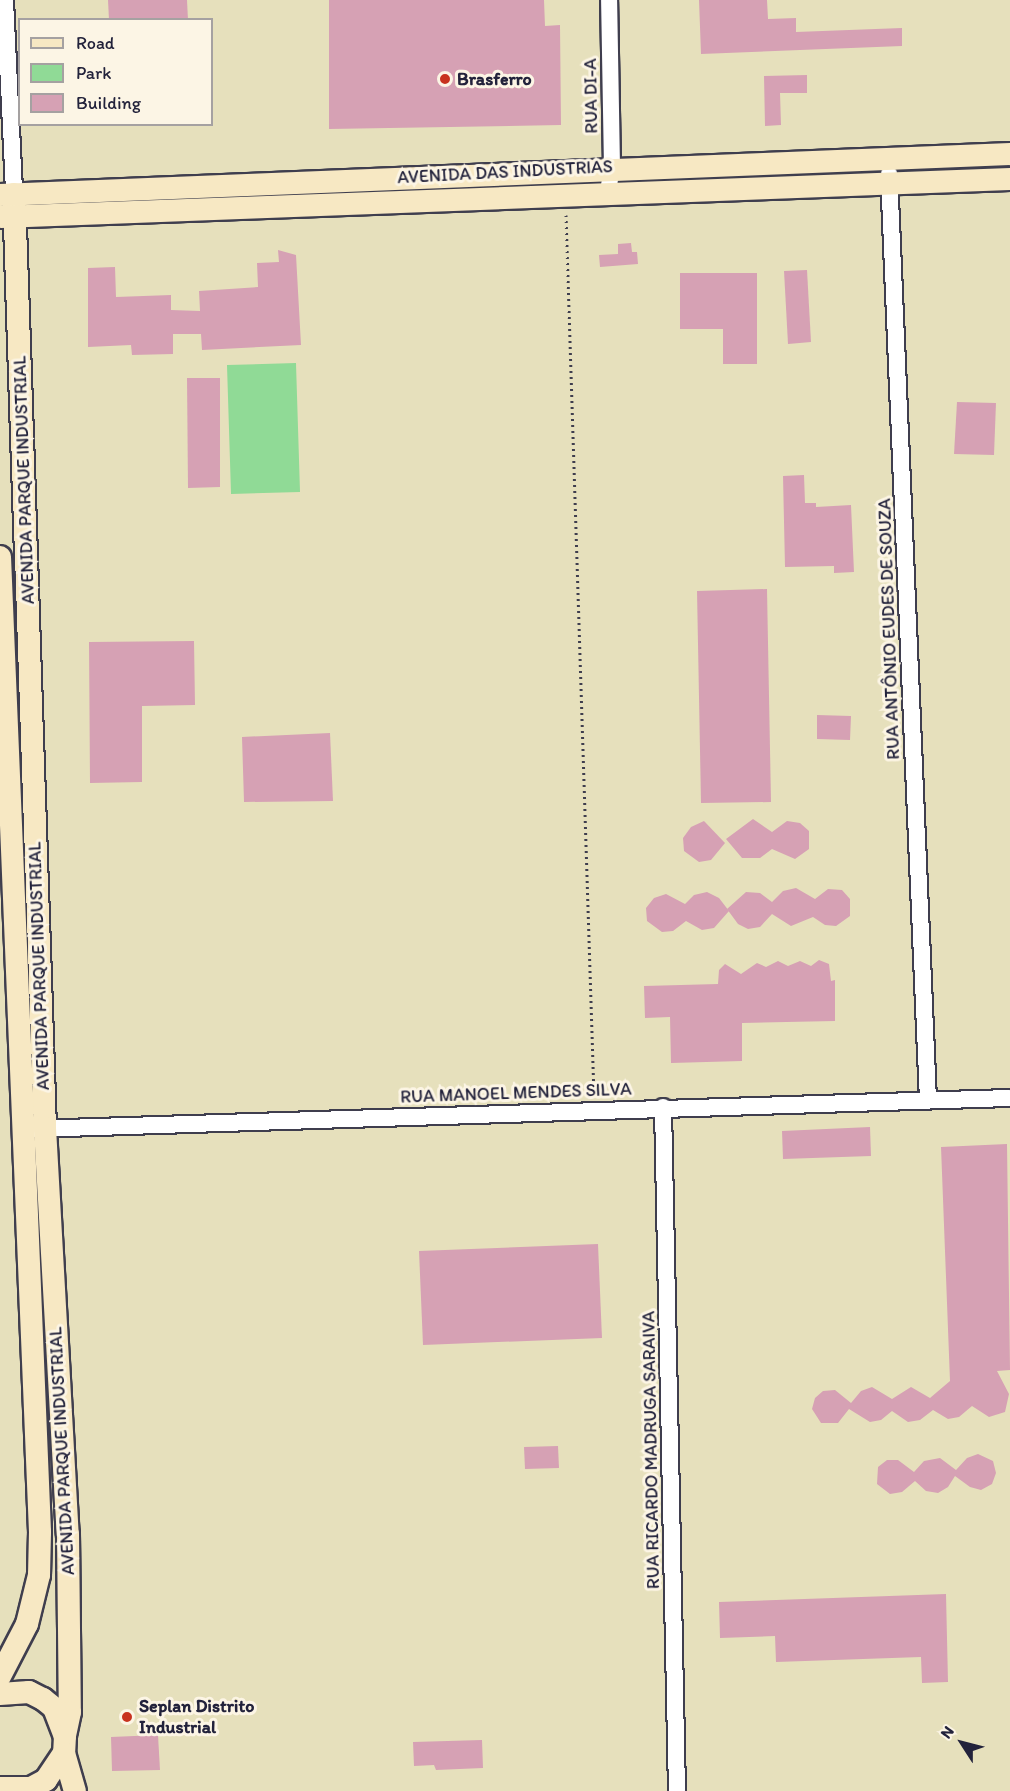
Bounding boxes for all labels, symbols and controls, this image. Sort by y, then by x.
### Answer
legend [18,18,213,126]
text: Road [76,32,115,54]
street label: RUA DI-A [580,58,602,134]
text: Park [76,62,111,84]
place label: Brasferro [457,68,532,90]
marker: Brasferro [438,72,452,86]
text: Building [76,92,141,114]
street label: AVENIDA DAS INDUSTRIAS [396,156,614,188]
street label: AVENIDA PARQUE INDUSTRIAL [9,355,39,605]
street label: RUA ANTÔNIO EUDES DE SOUZA [874,499,904,759]
street label: AVENIDA PARQUE INDUSTRIAL [24,841,54,1091]
street label: RUA MANOEL MENDES SILVA [399,1078,633,1108]
street label: RUA RICARDO MADRUGA SARAIVA [638,1310,664,1590]
street label: AVENIDA PARQUE INDUSTRIAL [45,1326,79,1576]
place label: Seplan Distrito Industrial [139,1696,254,1738]
marker: Seplan Distrito Industrial [120,1710,134,1724]
north arrow [932,1713,992,1773]
text: N [936,1722,958,1742]

